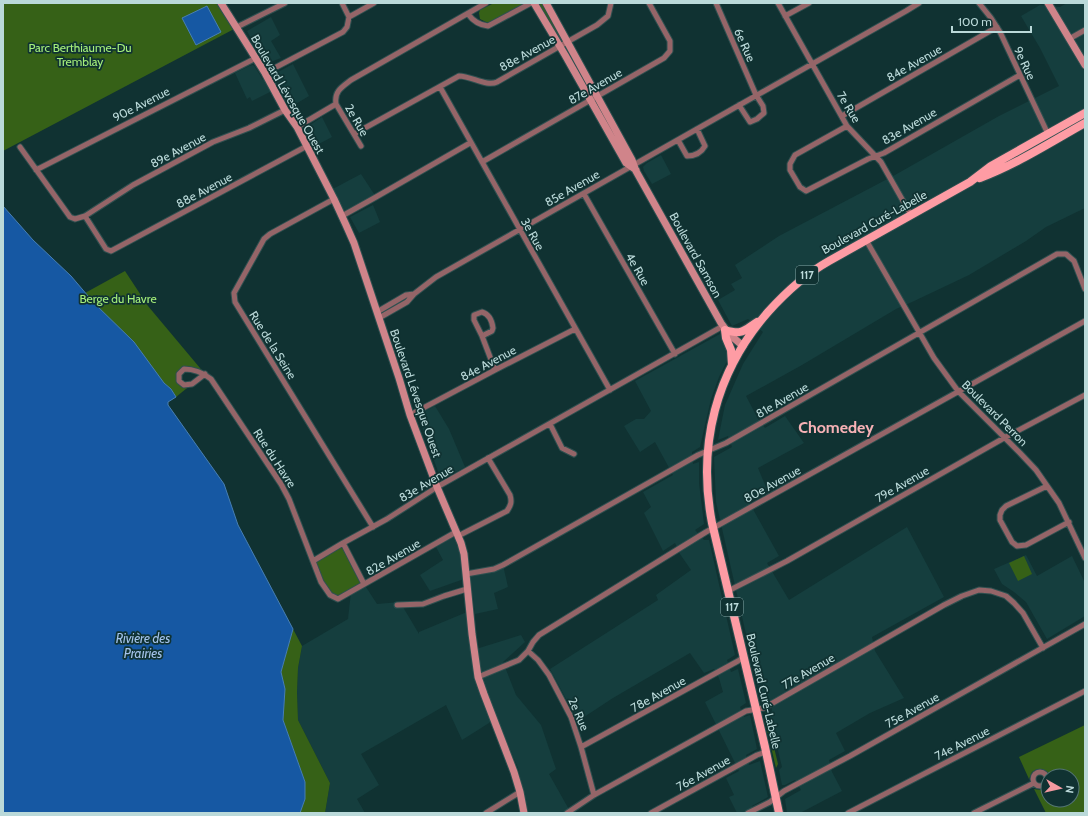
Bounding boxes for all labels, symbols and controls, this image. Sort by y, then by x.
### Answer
scale bar [952,8,1031,34]
text: 100 m [958,14,992,29]
street label: 6e Rue [731,26,759,64]
street label: Boulevard Lévesque Ouest [248,32,328,156]
street label: 88e Avenue [496,32,558,74]
park label: Parc Berthiaume-Du Tremblay [28,40,132,69]
street label: 84e Avenue [884,41,944,85]
street label: 9e Rue [1011,44,1039,82]
street label: 87e Avenue [565,65,625,107]
street label: 90e Avenue [110,83,172,125]
street label: 7e Rue [834,89,864,125]
street label: 2e Rue [342,101,372,139]
street label: 83e Avenue [879,104,939,148]
street label: 89e Avenue [148,129,208,171]
street label: 85e Avenue [542,166,602,210]
street label: 88e Avenue [173,169,235,211]
street label: Boulevard Curé-Labelle [819,187,929,257]
street label: Boulevard Samson [666,210,726,300]
street label: 3e Rue [518,215,548,253]
street label: 4e Rue [623,250,653,288]
road number: 117 [796,266,818,284]
park label: Berge du Havre [79,291,157,306]
street label: Rue de la Seine [246,308,300,382]
street label: Boulevard Lévesque Ouest [387,327,445,459]
street label: 84e Avenue [458,342,518,384]
street label: Boulevard Perron [959,377,1031,449]
street label: 81e Avenue [753,379,811,421]
district label: Chomedey [798,418,874,437]
street label: Rue du Havre [250,426,300,490]
street label: 83e Avenue [396,461,456,505]
street label: 80e Avenue [741,462,803,506]
street label: 79e Avenue [872,463,932,505]
street label: 82e Avenue [363,535,423,579]
road number: 117 [721,598,743,616]
water label: Rivière des Prairies [116,630,170,661]
street label: Boulevard Curé-Labelle [743,632,785,750]
street label: 77e Avenue [779,650,837,692]
street label: 78e Avenue [628,673,688,715]
street label: 75e Avenue [882,689,942,731]
street label: 2e Rue [565,695,593,733]
street label: 74e Avenue [932,723,992,763]
street label: 76e Avenue [673,752,733,794]
north arrow [1040,768,1080,808]
text: N [1062,785,1077,794]

